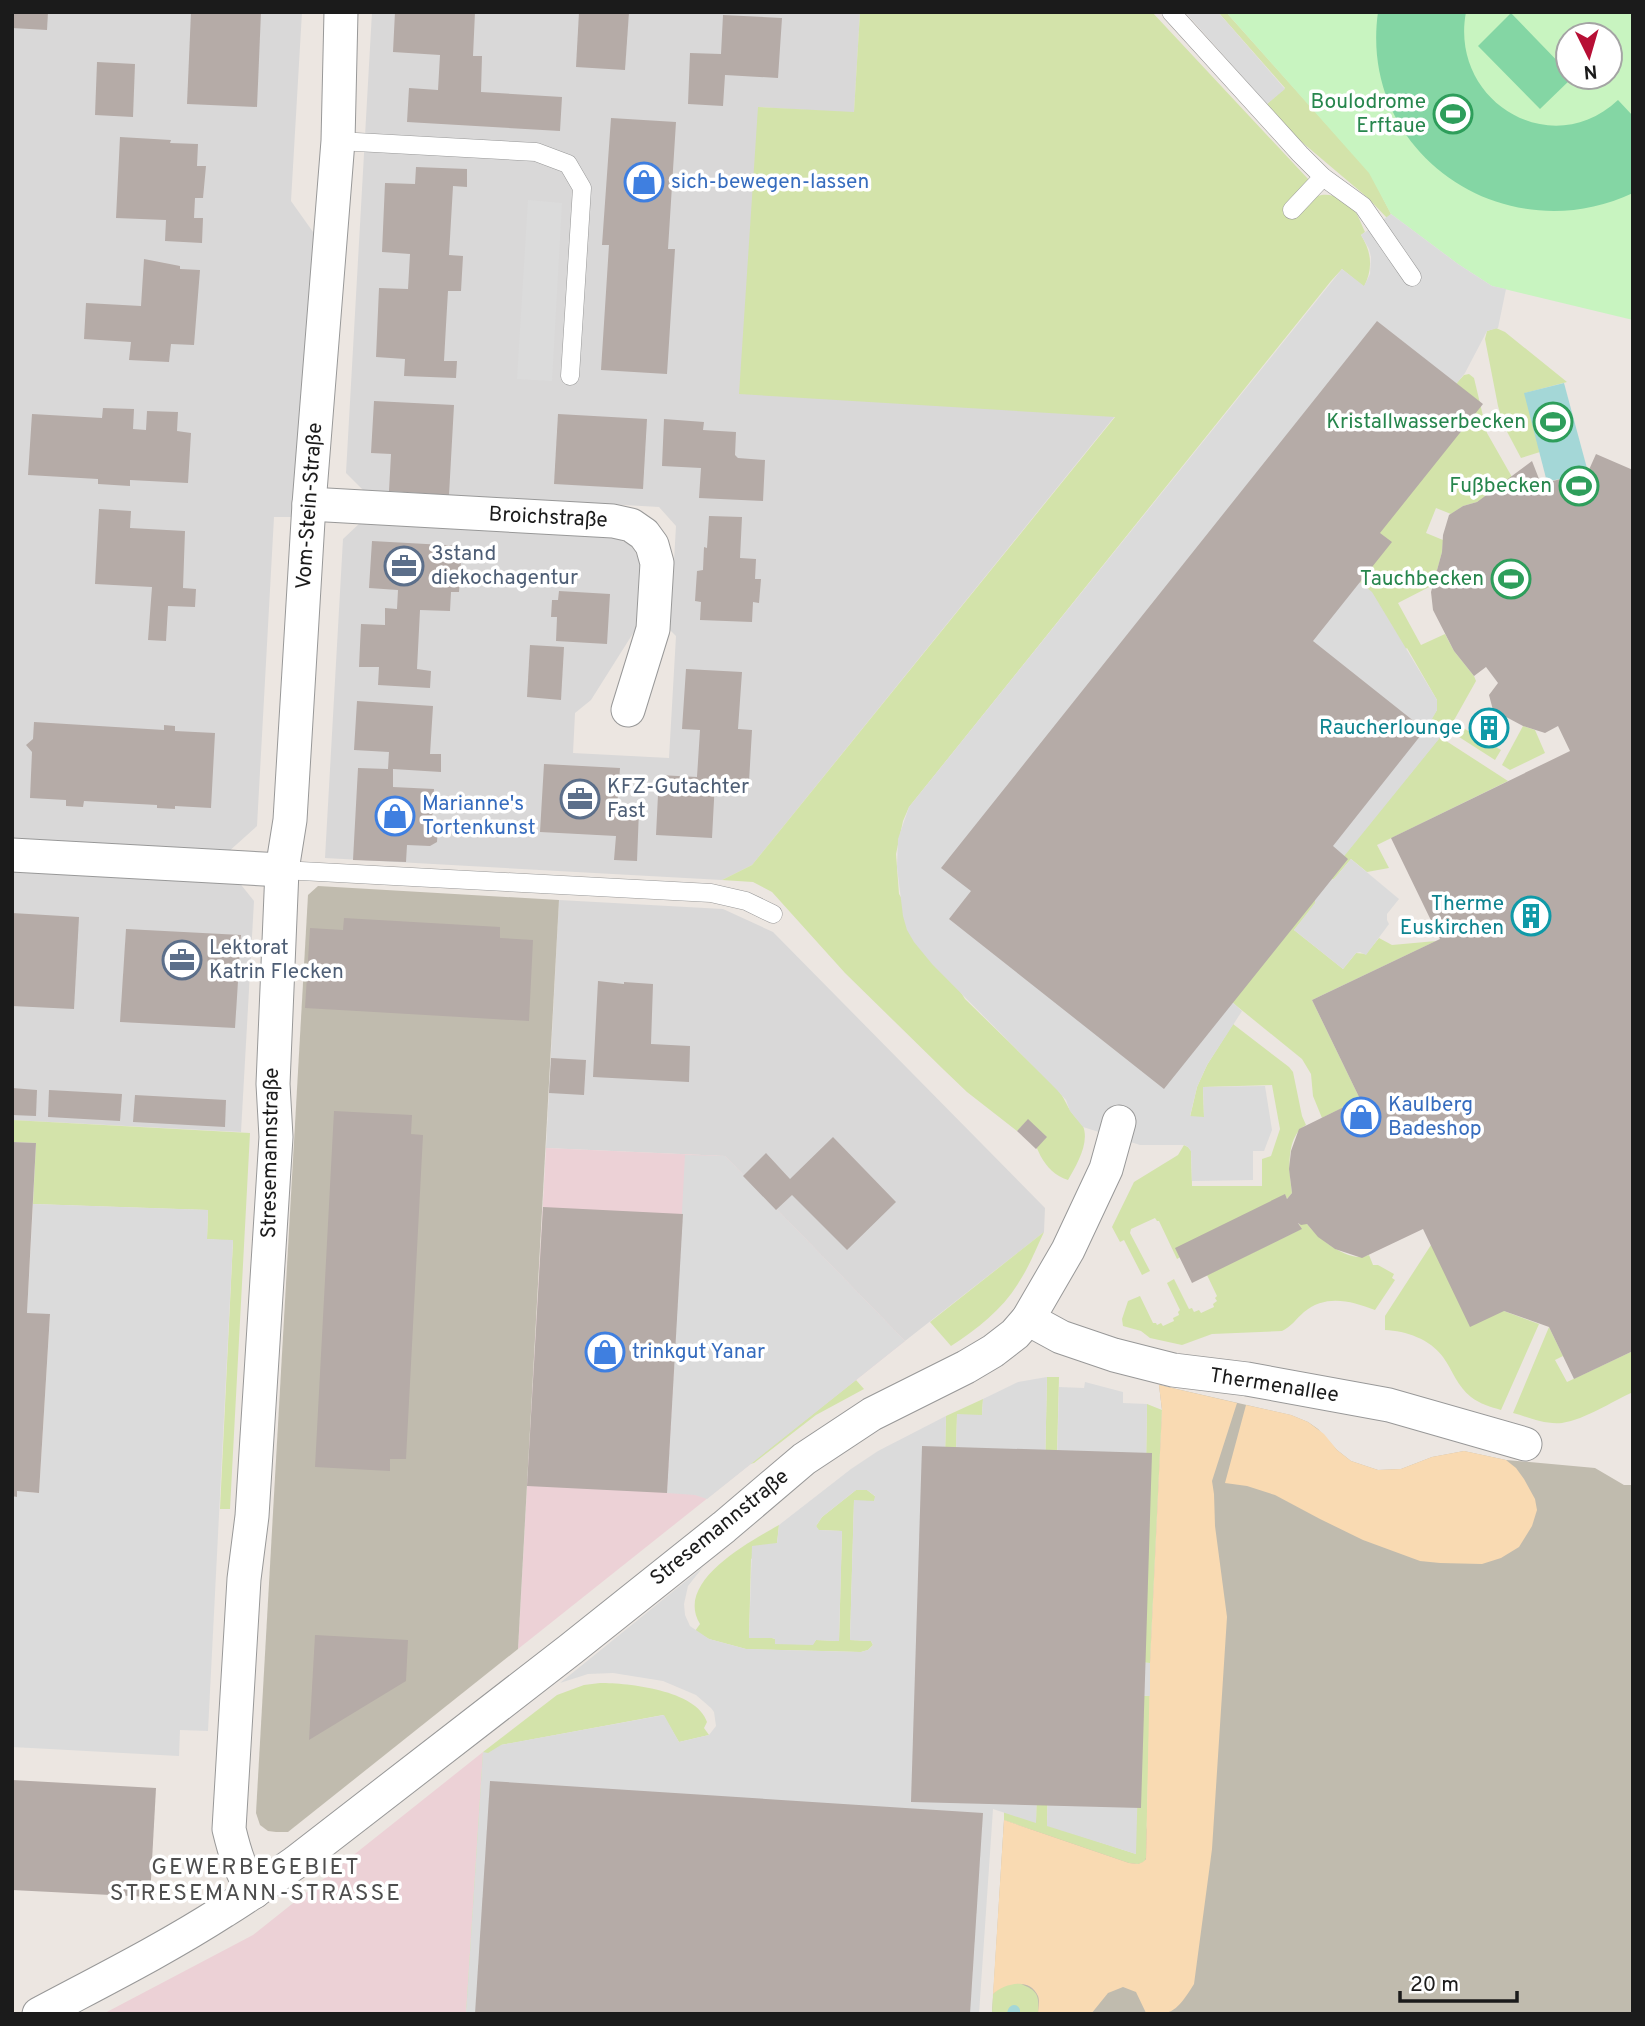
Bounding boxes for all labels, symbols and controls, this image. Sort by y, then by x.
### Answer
north arrow [1554,21,1624,91]
text: N [1582,58,1598,83]
place label: Boulodrome Erftaue [1310,89,1426,140]
sports icon: Boulodrome Erftaue [1432,93,1474,135]
shop icon: sich-bewegen-lassen [623,161,665,203]
place label: sich-bewegen-lassen [671,169,869,196]
sports icon: Kristallwasserbecken [1532,401,1574,443]
place label: Kristallwasserbecken [1326,409,1526,436]
street label: Vom-Stein-Straße [291,422,329,590]
sports icon: Fußbecken [1558,465,1600,507]
place label: Fußbecken [1449,473,1552,500]
street label: Broichstraße [488,501,608,535]
place label: 3stand diekochagentur [431,541,578,592]
office icon: 3stand diekochagentur [383,545,425,587]
sports icon: Tauchbecken [1490,558,1532,600]
place label: Tauchbecken [1360,566,1484,593]
building icon: Raucherlounge [1468,707,1510,749]
place label: Raucherlounge [1319,715,1462,742]
place label: KFZ-Gutachter Fast [607,774,749,825]
office icon: KFZ-Gutachter Fast [559,778,601,820]
place label: Marianne's Tortenkunst [422,791,536,842]
shop icon: Marianne's Tortenkunst [374,795,416,837]
place label: Therme Euskirchen [1400,891,1504,942]
building icon: Therme Euskirchen [1510,895,1552,937]
place label: Lektorat Katrin Flecken [209,935,344,986]
office icon: Lektorat Katrin Flecken [161,939,203,981]
street label: Stresemannstraße [256,1067,286,1239]
place label: Kaulberg Badeshop [1388,1092,1482,1143]
shop icon: Kaulberg Badeshop [1340,1096,1382,1138]
shop icon: trinkgut Yanar [584,1331,626,1373]
place label: trinkgut Yanar [632,1339,765,1366]
street label: Thermenallee [1207,1362,1341,1410]
street label: Stresemannstraße [645,1464,795,1592]
district label: GEWERBEGEBIET STRESEMANN-STRASSE [110,1854,402,1909]
scale bar [1400,1960,1517,2004]
text: 20 m [1410,1972,1459,1999]

